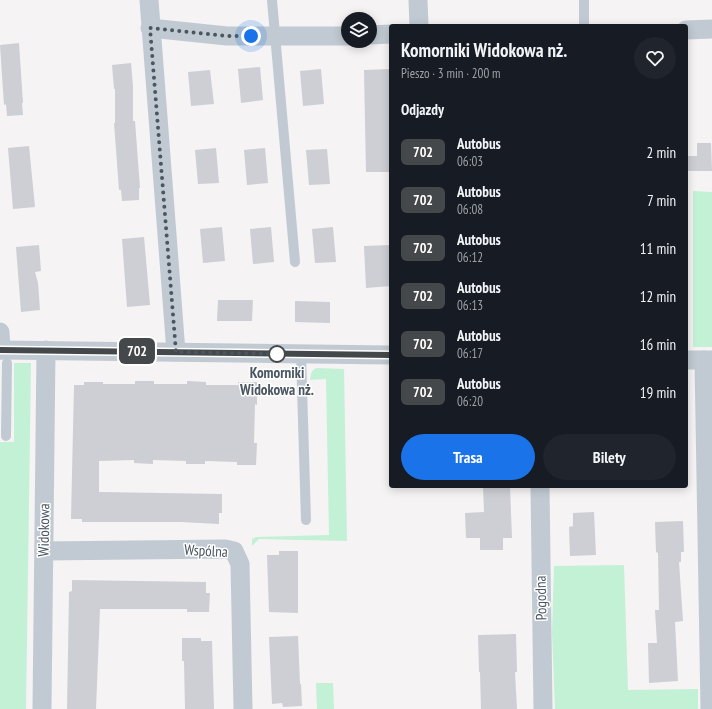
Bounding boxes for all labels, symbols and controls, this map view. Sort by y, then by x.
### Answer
map controls [341,12,377,48]
button: layers [341,12,377,48]
your location [241,26,261,46]
button: heart [634,37,676,79]
text: Komorniki Widokowa nż. [401,38,567,62]
text: Pieszo · 3 min · 200 m [401,65,501,82]
text: Odjazdy [401,100,444,119]
text: Autobus [457,134,501,153]
text: 702 [413,143,433,161]
text: 2 min [646,143,676,162]
text: 06:03 [457,153,483,170]
text: Autobus [457,182,501,201]
text: 702 [413,191,433,209]
text: 7 min [647,191,676,210]
text: 06:08 [457,201,483,218]
text: Autobus [457,230,501,249]
text: 702 [413,239,433,257]
text: 11 min [640,239,676,258]
text: 06:12 [457,249,483,266]
text: Autobus [457,278,501,297]
text: 702 [413,287,433,305]
text: 12 min [640,287,676,306]
text: 06:13 [457,297,483,314]
text: Autobus [457,326,501,345]
text: 702 [413,335,433,353]
text: 16 min [640,335,676,354]
line badge: 702 [114,338,160,364]
text: 702 [127,342,147,360]
marker: Komorniki Widokowa nż. [268,345,286,363]
text: 06:17 [457,345,483,362]
place label: Komorniki Widokowa nż. [239,363,314,399]
text: Autobus [457,374,501,393]
text: 702 [413,383,433,401]
text: 19 min [640,383,676,402]
text: 06:20 [457,393,483,410]
button: Trasa [401,434,535,480]
button: Bilety [543,434,676,480]
street label: Widokowa [34,503,53,557]
street label: Wspólna [184,540,228,561]
street label: Pogodna [531,575,550,621]

